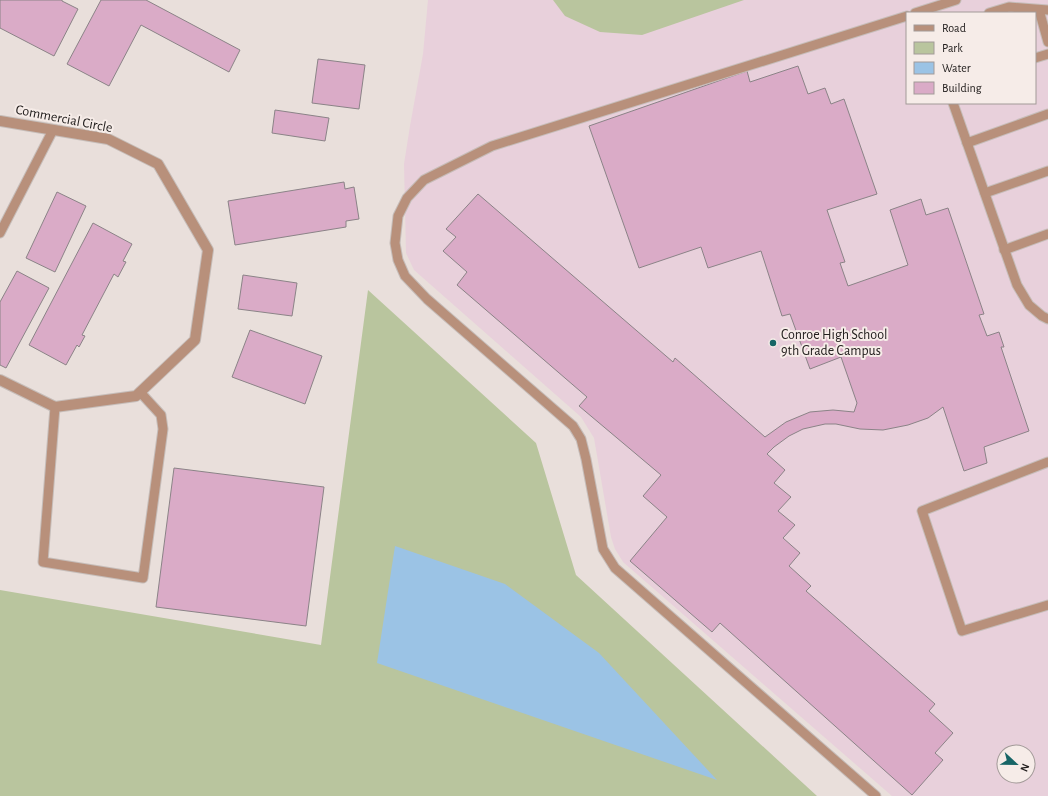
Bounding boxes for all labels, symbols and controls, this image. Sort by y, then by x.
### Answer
legend [906,12,1036,104]
text: Road [942,22,966,34]
text: Park [942,42,963,54]
text: Water [942,62,971,74]
text: Building [942,82,982,94]
street label: Commercial Circle [14,103,114,135]
place label: Conroe High School 9th Grade Campus [781,328,888,358]
marker: Conroe High School 9th Grade Campus [768,338,778,348]
north arrow [996,744,1036,784]
text: N [1018,762,1031,773]

